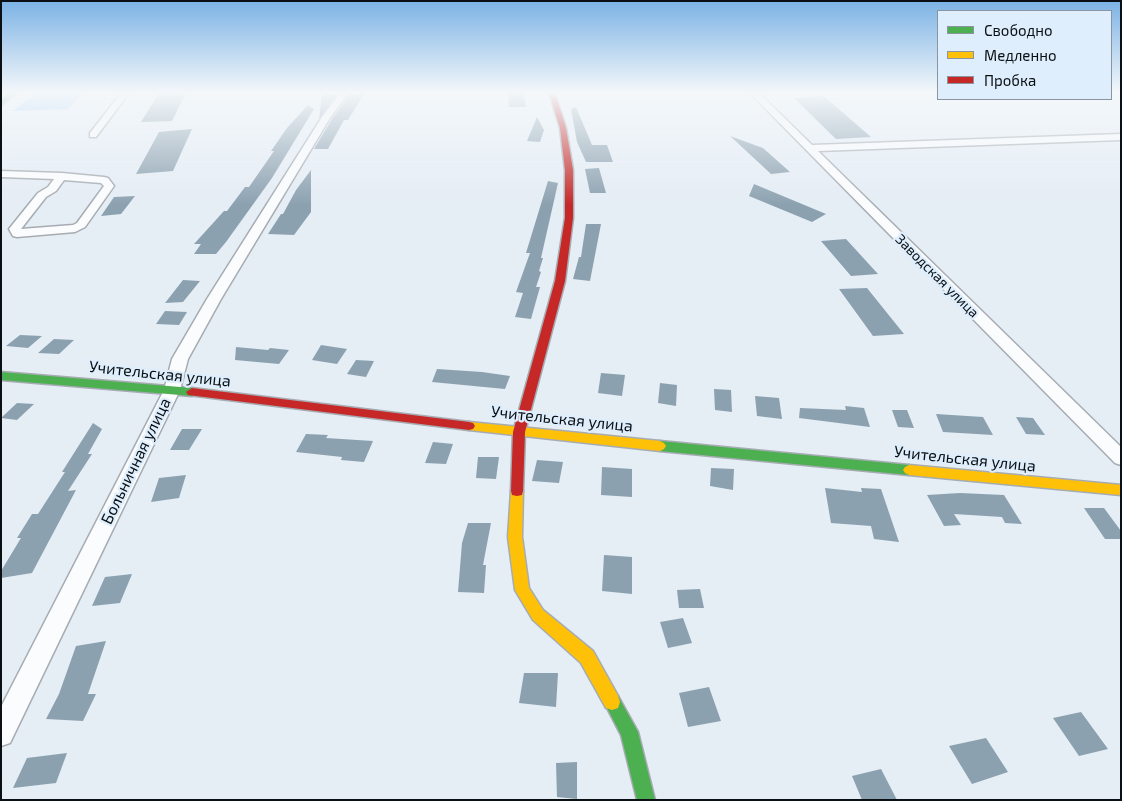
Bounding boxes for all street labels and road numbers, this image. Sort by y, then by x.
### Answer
street label: Заводская улица [892,231,982,321]
street label: Учительская улица [88,357,232,391]
street label: Больничная улица [97,395,175,527]
street label: Учительская улица [490,402,634,436]
street label: Учительская улица [893,442,1037,476]

